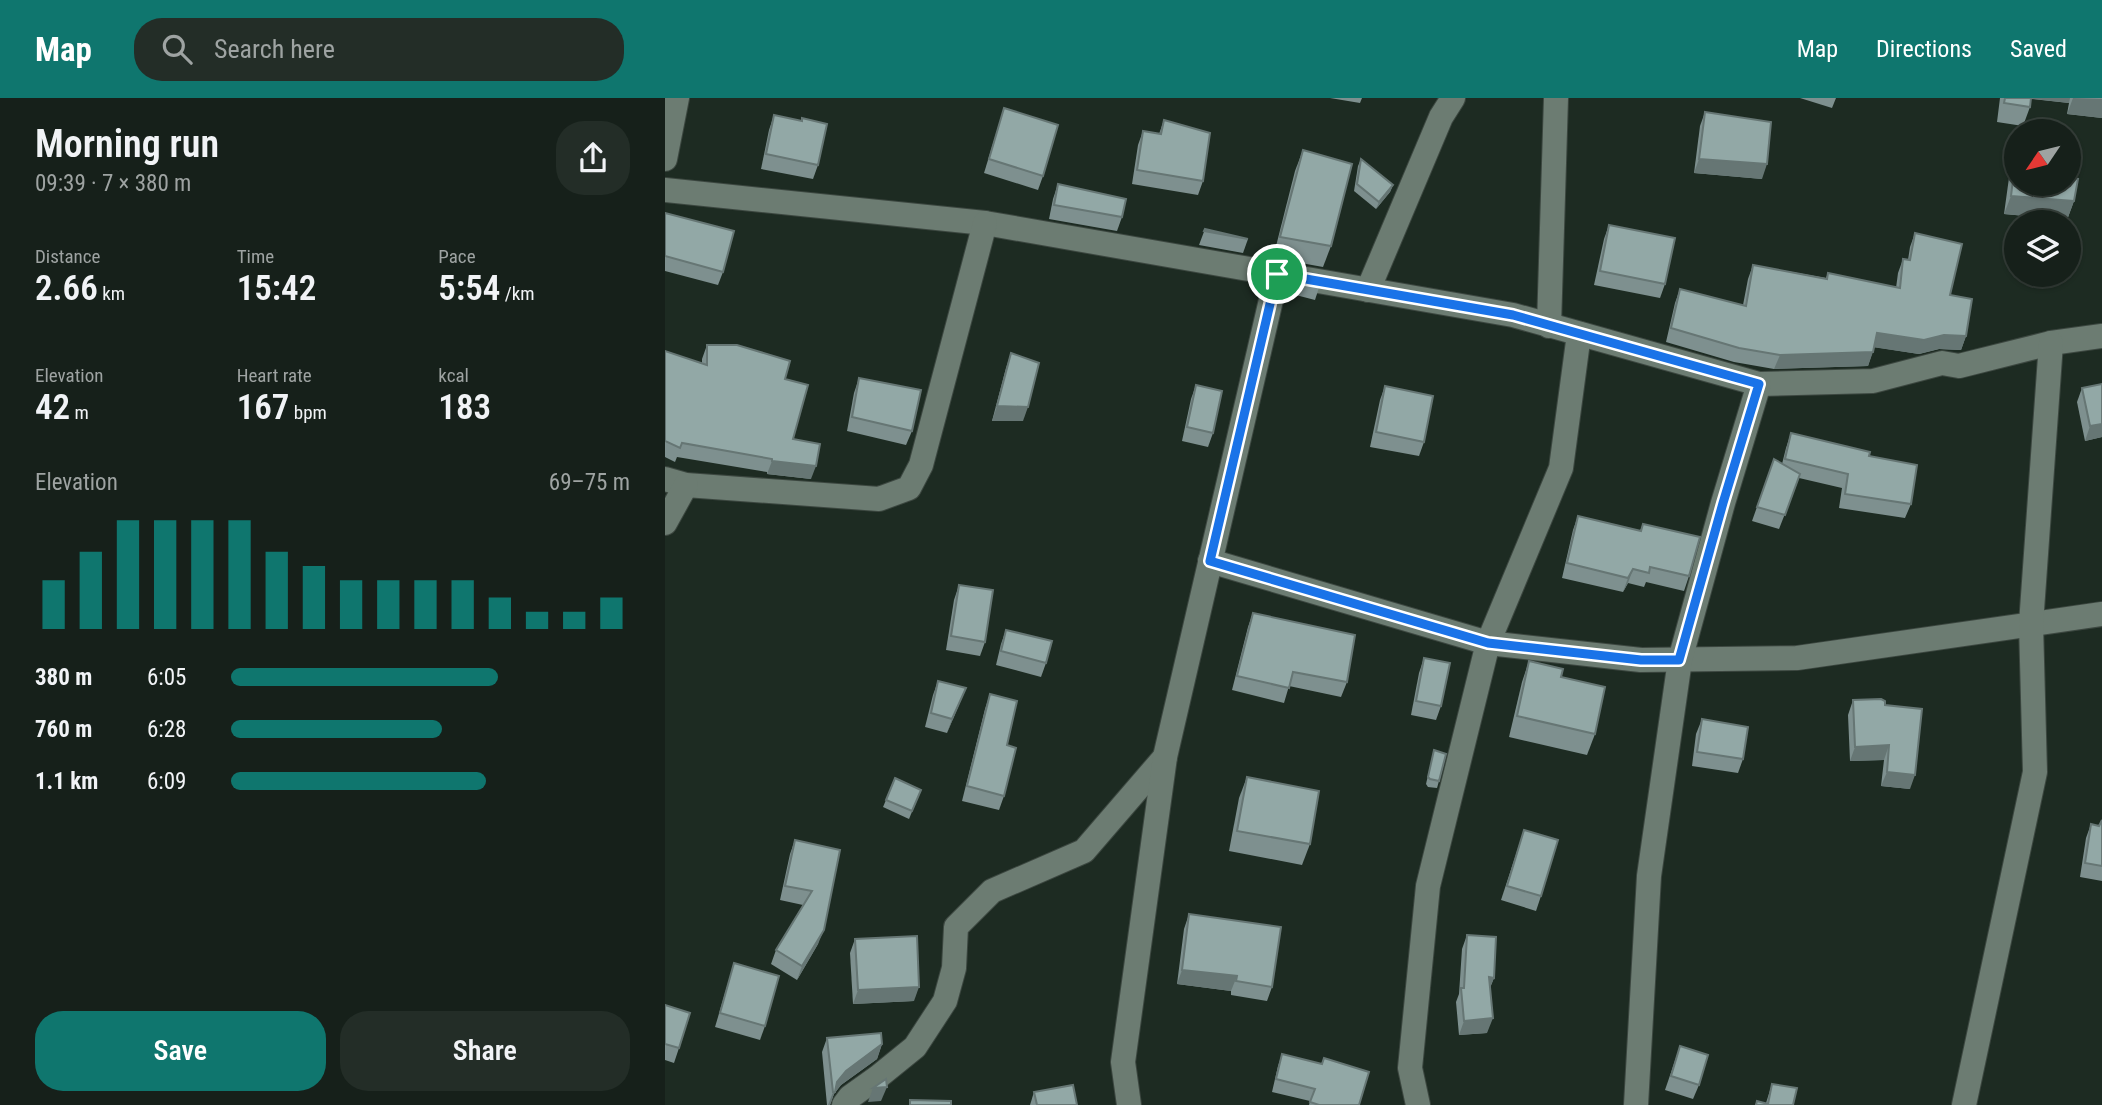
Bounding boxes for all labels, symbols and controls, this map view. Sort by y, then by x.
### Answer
search box [134,18,624,81]
text: Map [35,30,92,69]
icon: search [158,30,196,68]
text: Search here [214,34,335,64]
text: Map [1797,35,1838,63]
text: Directions [1876,35,1972,63]
text: Saved [2010,35,2067,63]
north arrow [2004,119,2081,196]
map controls [2004,119,2081,287]
button: share [556,121,630,195]
text: Morning run [35,122,219,166]
text: 09:39 · 7 × 380 m [35,170,191,197]
button: layers [2004,210,2081,287]
pin [1247,244,1307,304]
text: Distance [35,245,100,268]
text: Time [237,245,274,268]
text: Pace [438,245,476,268]
icon: arrive [1258,255,1296,293]
text: 2.66 [35,268,98,309]
text: 15:42 [237,268,316,309]
text: 5:54 [438,268,500,309]
text: km [98,282,125,305]
text: /km [500,282,535,305]
text: Elevation [35,364,103,387]
text: Heart rate [237,364,312,387]
text: kcal [438,364,469,387]
text: 42 [35,387,70,428]
text: 167 [237,387,289,428]
text: 183 [438,387,491,428]
text: m [70,401,89,424]
text: bpm [289,401,327,424]
text: Elevation [35,469,118,496]
text: 69–75 m [549,469,630,496]
text: 380 m [35,664,92,691]
text: 6:05 [147,664,186,691]
text: 760 m [35,716,92,743]
text: 6:28 [147,716,186,743]
text: 1.1 km [35,768,98,795]
text: 6:09 [147,768,186,795]
button: Save [35,1011,326,1091]
button: Share [340,1011,630,1091]

